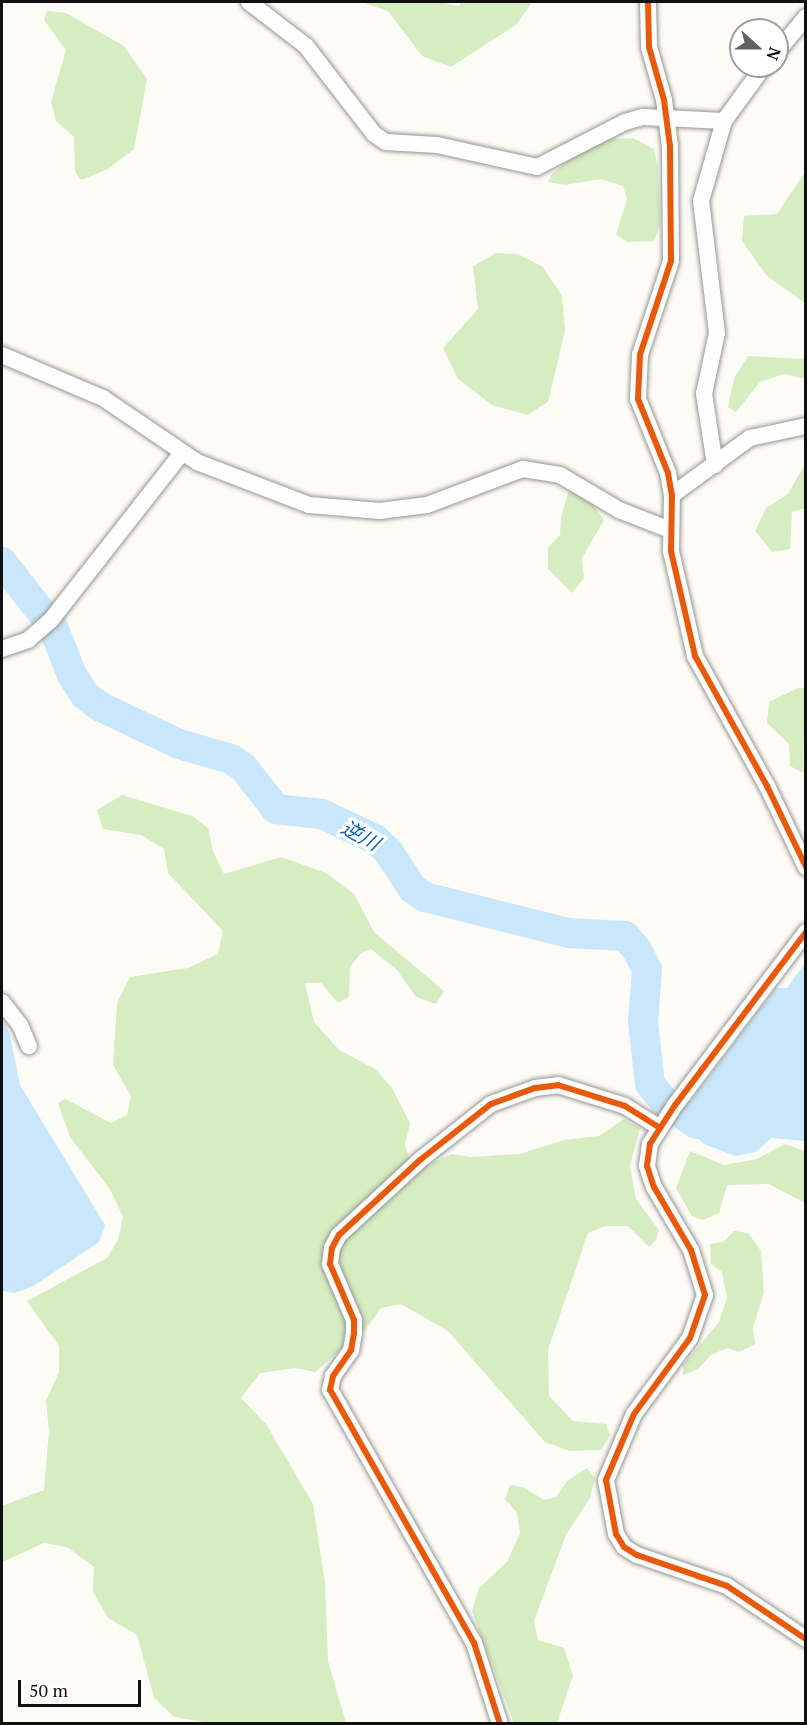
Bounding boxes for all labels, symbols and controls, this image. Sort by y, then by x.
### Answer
north arrow [729,18,789,78]
text: N [761,44,786,63]
water label: 逆川 [338,815,384,855]
scale bar [21,1668,144,1706]
text: 50 m [29,1678,68,1702]

